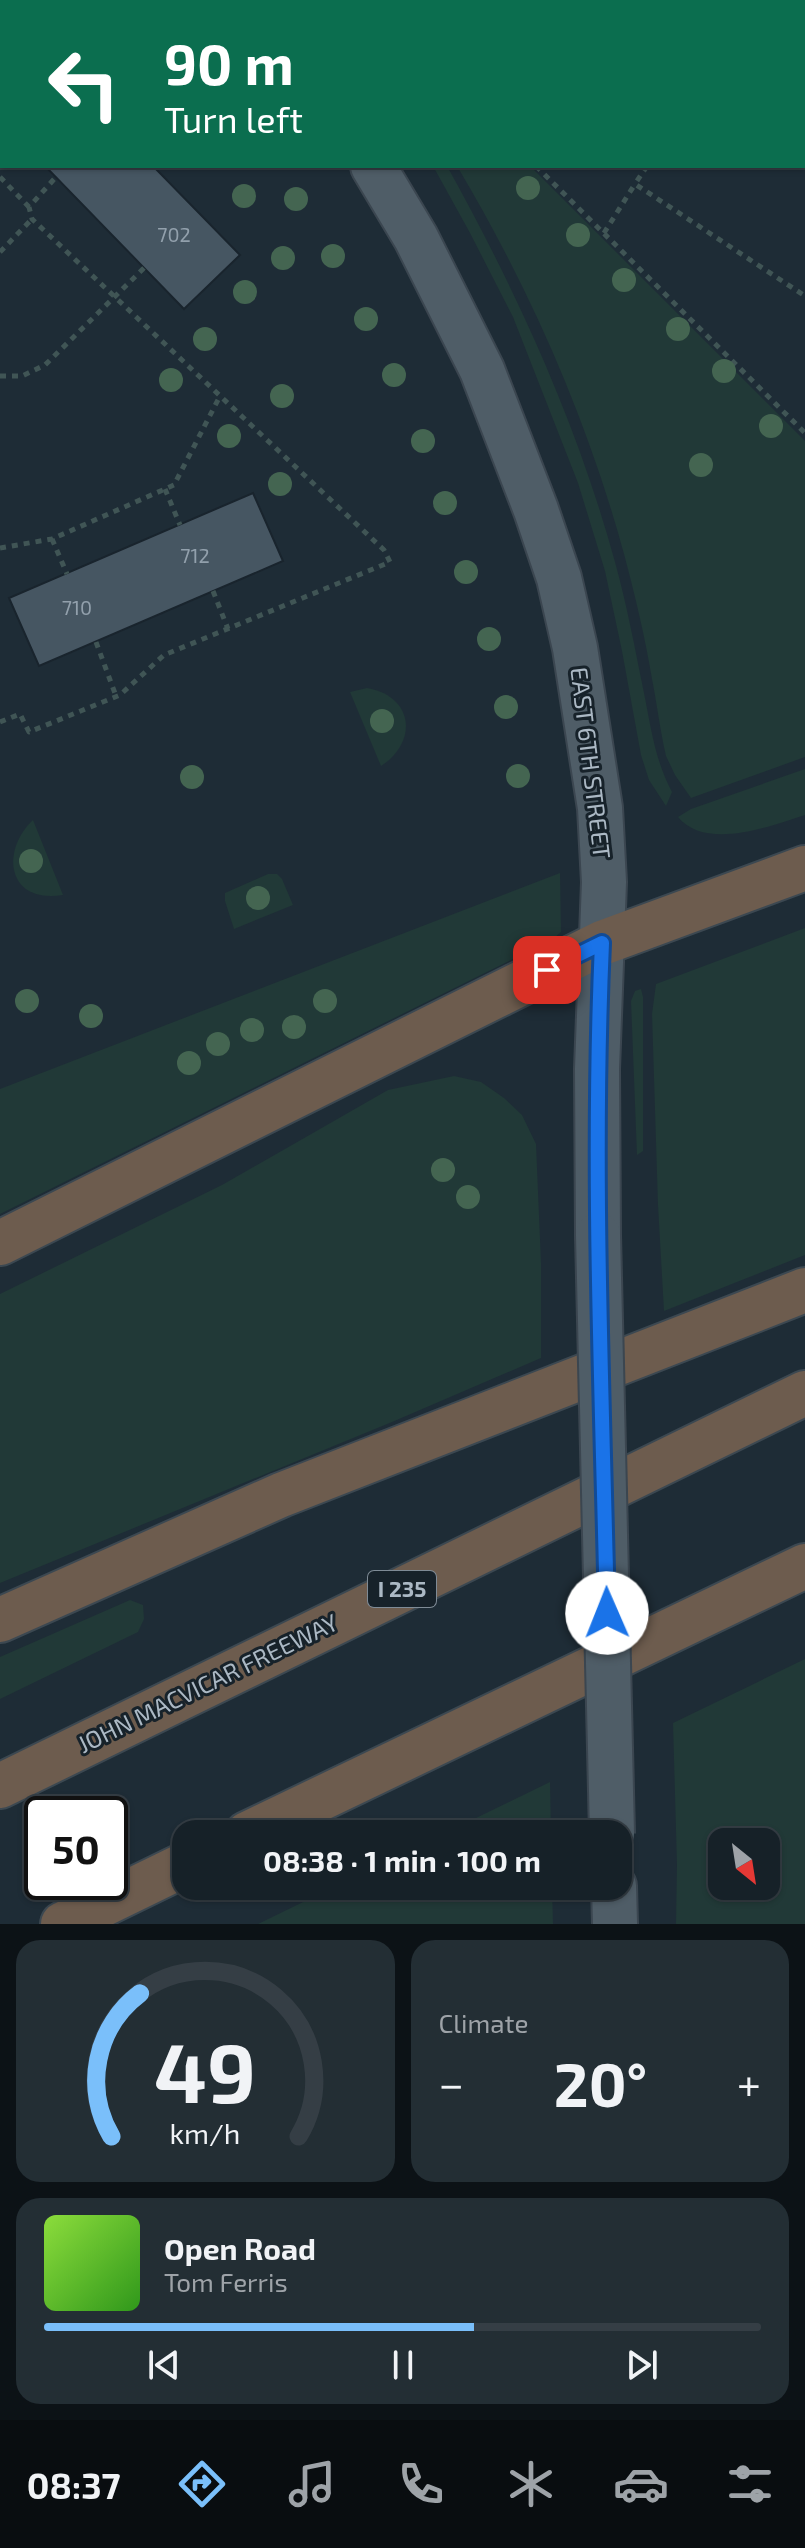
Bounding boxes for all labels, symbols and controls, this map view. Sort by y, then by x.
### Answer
text: 90 m [164,29,294,96]
icon: left [32,32,136,136]
text: Turn left [164,97,303,140]
house number: 702 [157,222,191,246]
house number: 712 [180,543,210,567]
house number: 710 [62,595,92,619]
street label: EAST 6TH STREET [565,665,618,860]
pin [513,936,581,1004]
icon: arrive [525,948,569,992]
road number: I 235 [368,1571,436,1607]
position arrow [565,1571,649,1655]
street label: JOHN MACVICAR FREEWAY [72,1607,342,1758]
speed limit sign: 50 [24,1796,128,1900]
north arrow [708,1828,780,1900]
map controls [708,1828,780,1900]
text: 08:38 · 1 min · 100 m [263,1842,541,1878]
text: Climate [439,2007,528,2038]
text: 49 [154,2020,256,2120]
text: 20° [554,2047,647,2119]
text: − [439,2056,464,2109]
text: + [737,2056,761,2109]
text: km/h [170,2115,241,2150]
text: Open Road [164,2230,316,2266]
text: Tom Ferris [164,2266,288,2297]
icon: previous [142,2343,186,2387]
icon: pause [381,2343,425,2387]
icon: next [620,2343,664,2387]
icon: directions [174,2456,230,2512]
icon: music [284,2456,340,2512]
icon: phone [393,2456,449,2512]
icon: climate [503,2456,559,2512]
icon: car [613,2456,669,2512]
icon: filters [722,2456,778,2512]
text: 08:37 [27,2463,121,2506]

